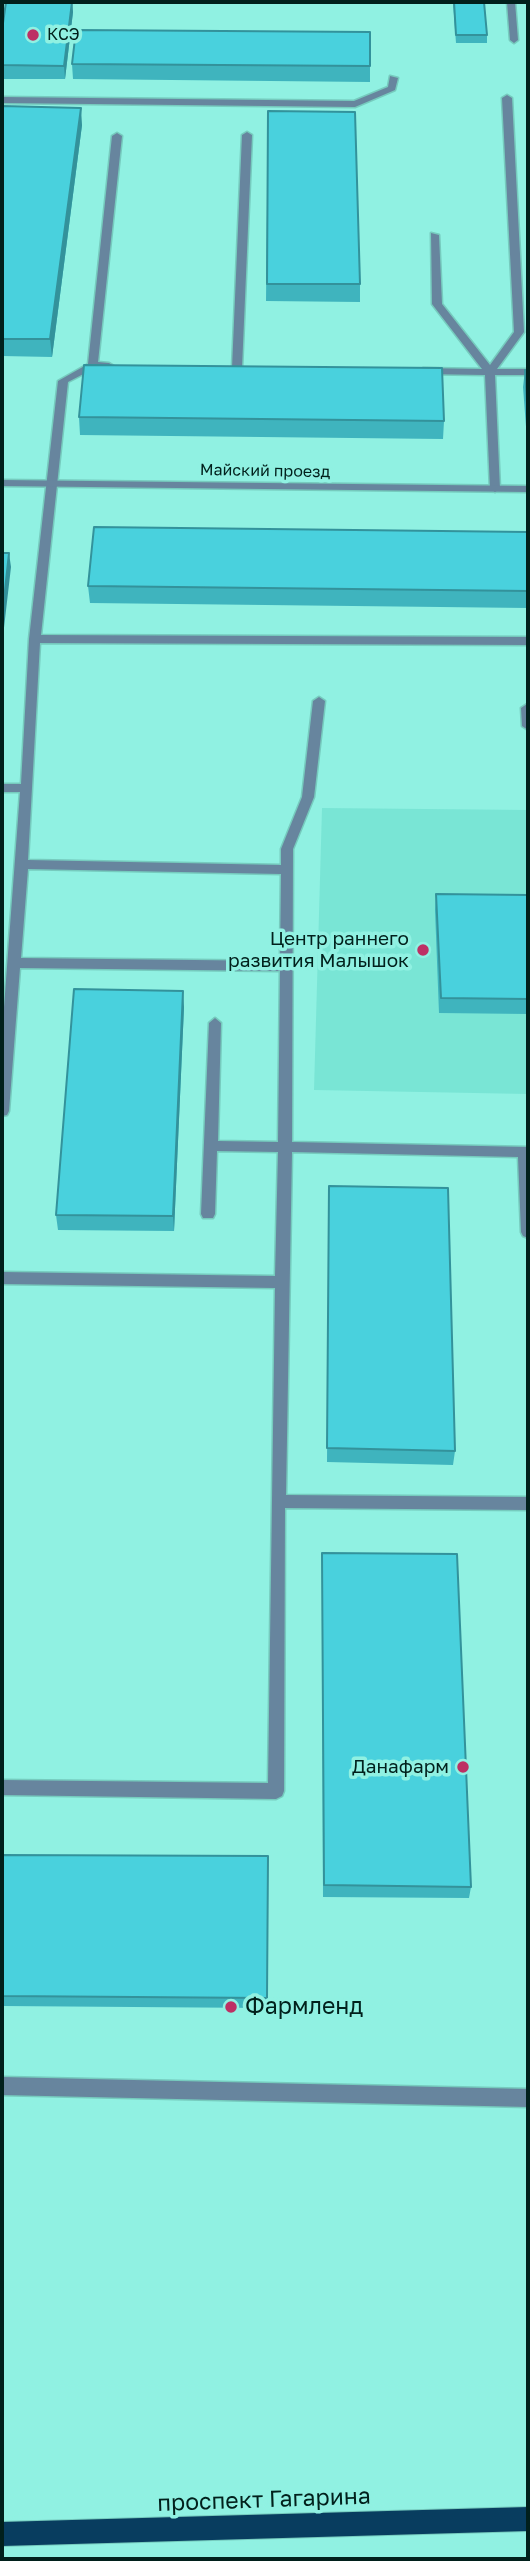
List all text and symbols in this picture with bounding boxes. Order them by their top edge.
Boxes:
place label: КСЭ [47,25,80,45]
marker: КСЭ [25,27,41,43]
street label: Майский проезд [200,460,330,482]
place label: Центр раннего развития Малышок [228,928,409,972]
marker: Центр раннего развития Малышок [415,942,431,958]
place label: Данафарм [352,1756,449,1778]
marker: Данафарм [455,1759,471,1775]
place label: Фармленд [245,1993,363,2021]
marker: Фармленд [223,1999,239,2015]
street label: проспект Гагарина [157,2482,371,2518]

